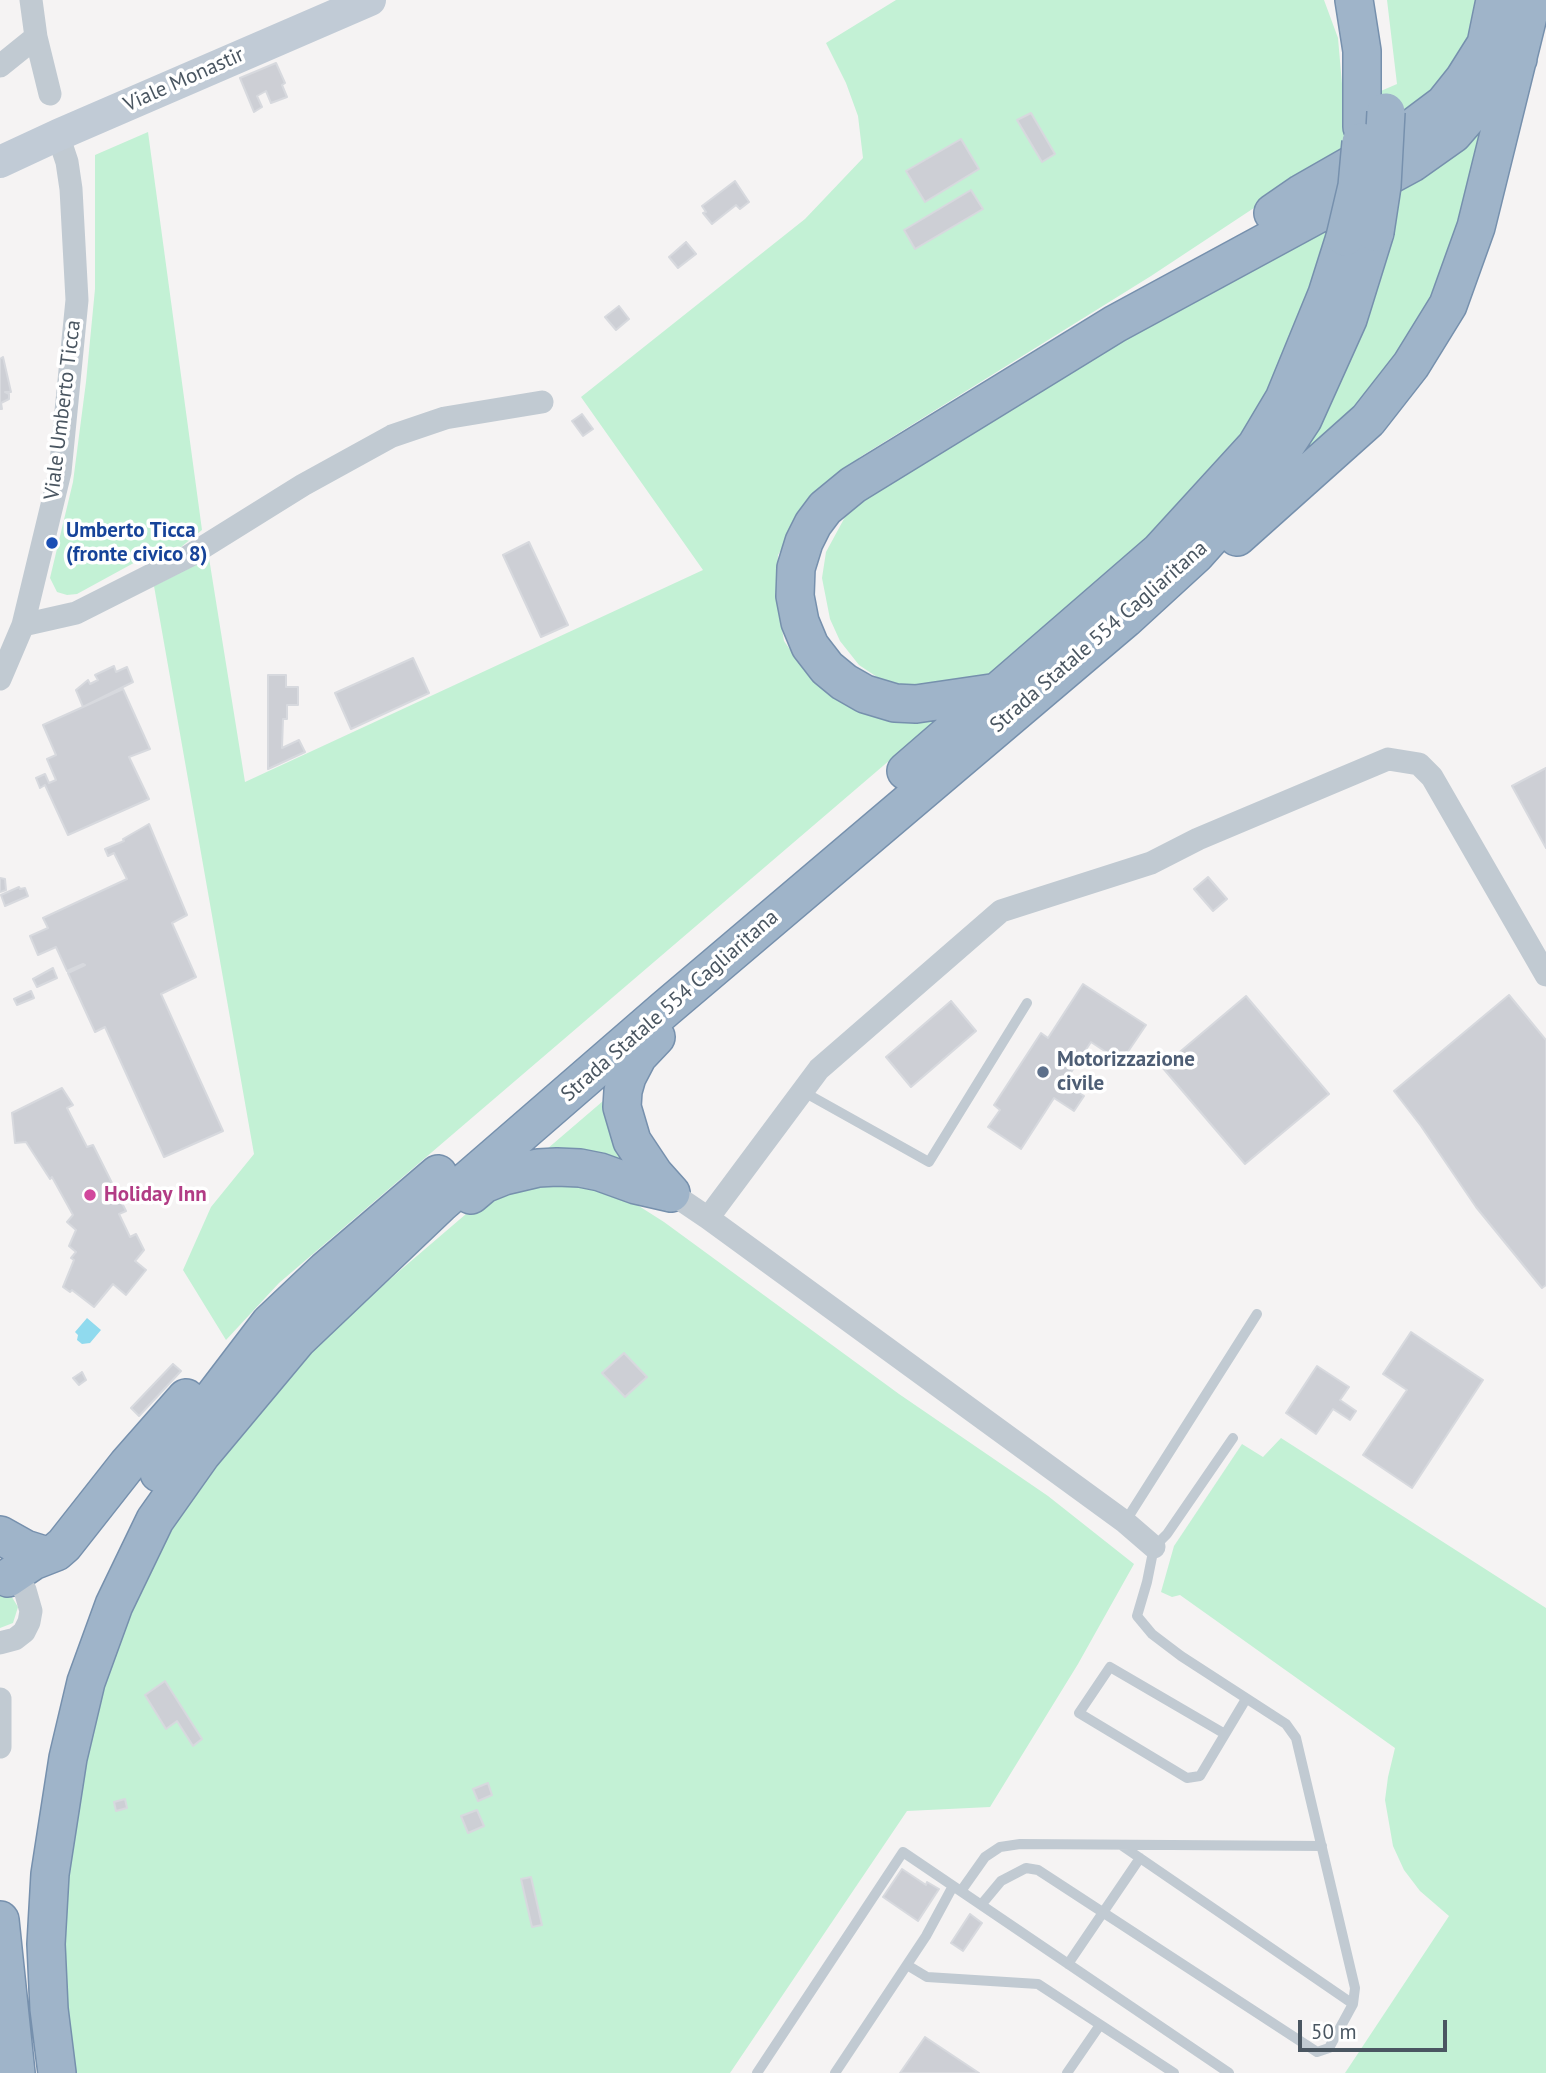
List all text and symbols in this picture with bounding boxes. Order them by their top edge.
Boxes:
street label: Viale Monastir [120,42,248,118]
street label: Viale Umberto Ticca [39,319,87,501]
place label: Umberto Ticca (fronte civico 8) [66,518,207,568]
marker: Umberto Ticca (fronte civico 8) [44,535,60,551]
street label: Strada Statale 554 Cagliaritana [985,536,1213,738]
street label: Strada Statale 554 Cagliaritana [556,905,784,1107]
place label: Motorizzazione civile [1057,1047,1195,1097]
marker: Motorizzazione civile [1035,1064,1051,1080]
place label: Holiday Inn [104,1182,207,1208]
marker: Holiday Inn [82,1187,98,1203]
scale bar [1301,2007,1450,2050]
text: 50 m [1311,2018,1357,2045]

